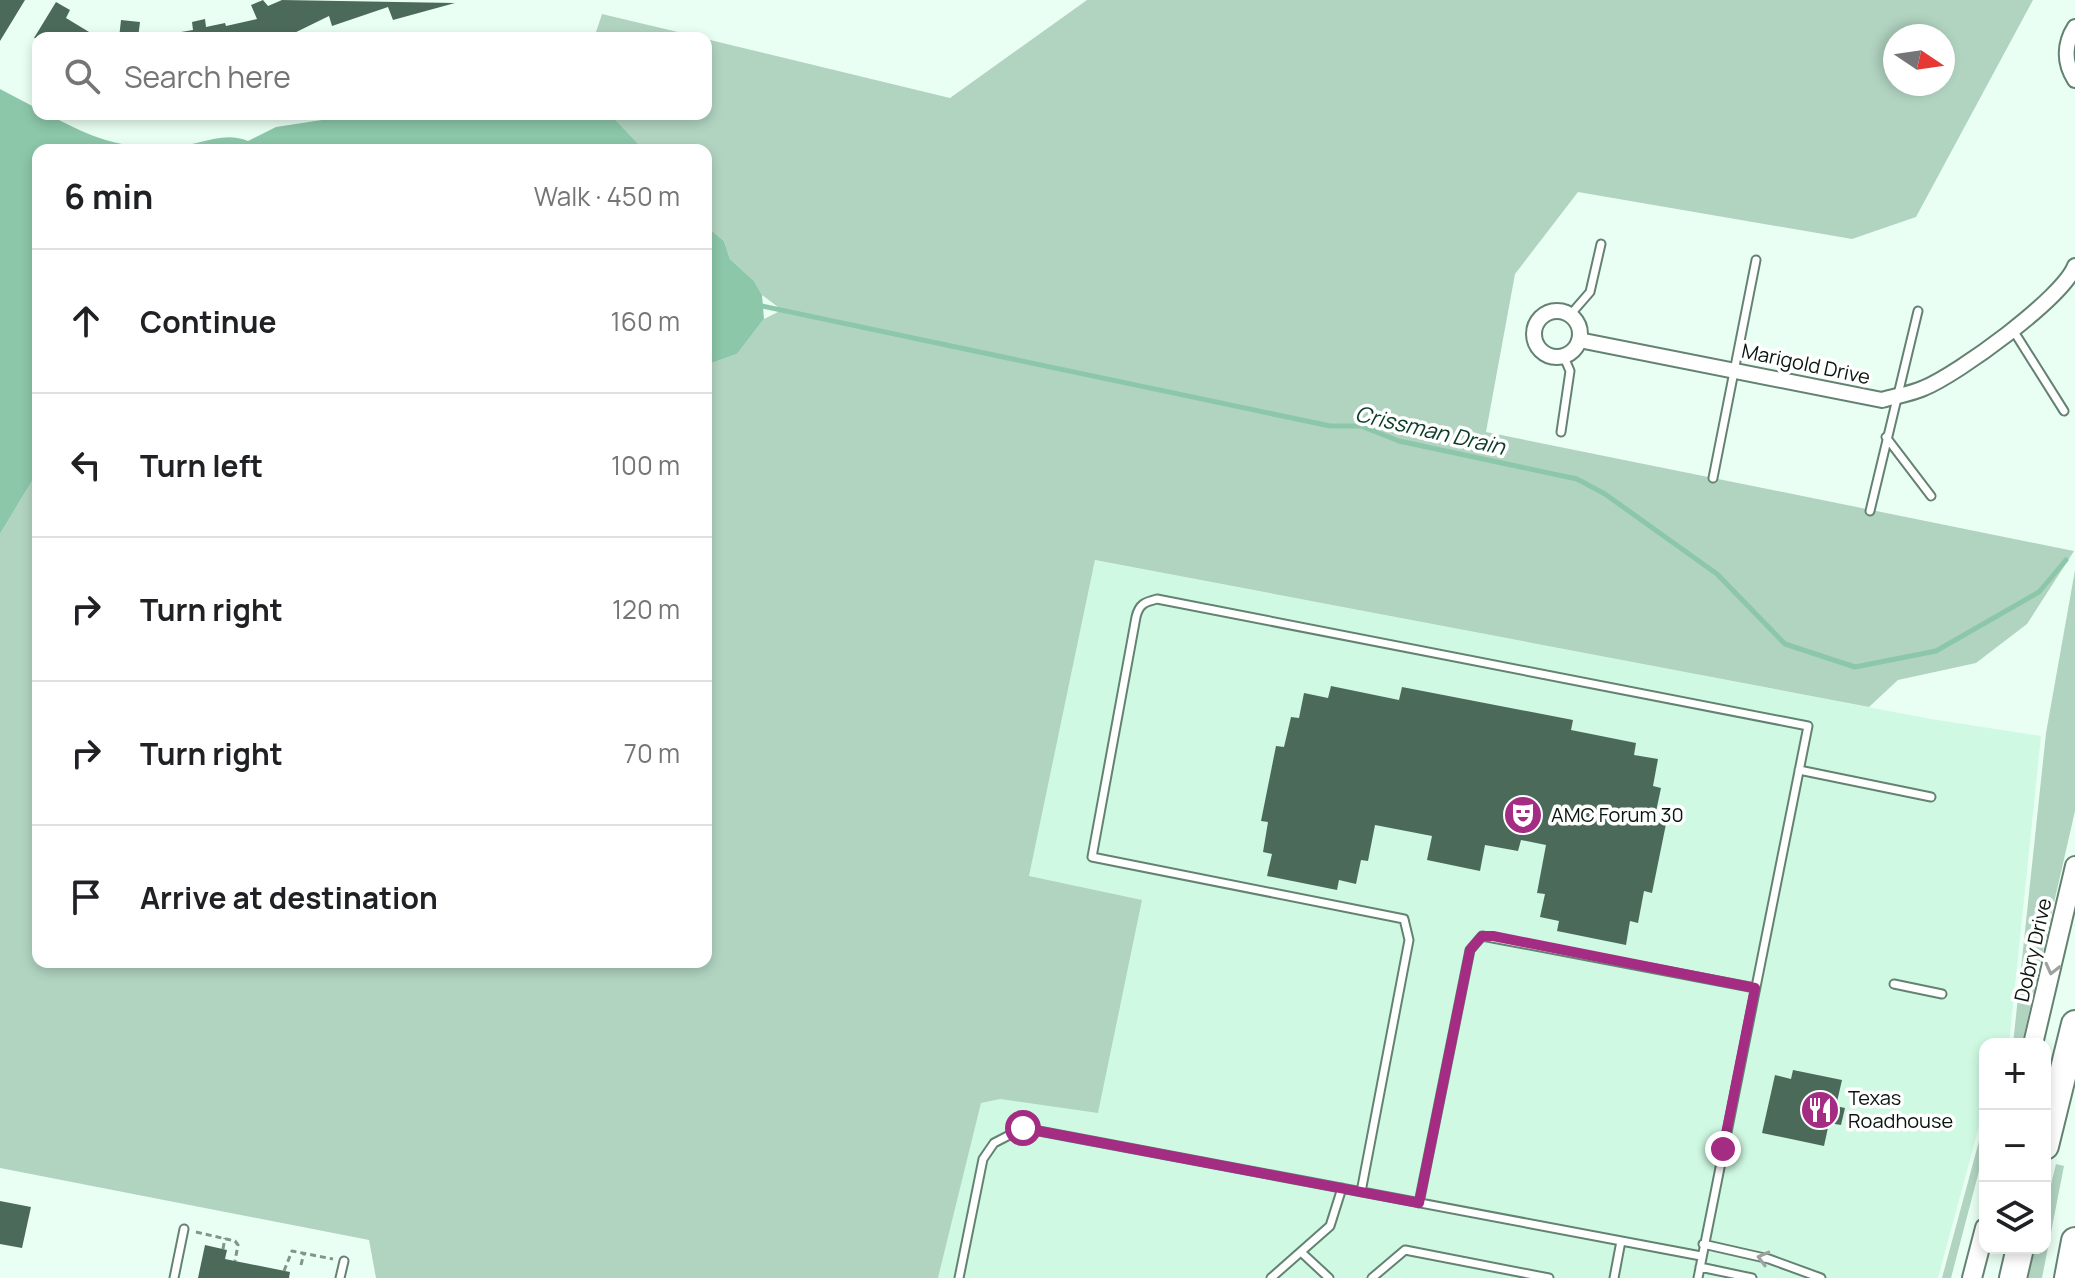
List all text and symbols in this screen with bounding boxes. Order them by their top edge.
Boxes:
north arrow [1883,24,1955,96]
search box [32,32,712,120]
icon: search [60,54,104,98]
text: Search here [124,56,291,97]
text: 6 min [64,173,153,219]
text: Walk · 450 m [534,178,680,214]
icon: ahead [64,299,108,343]
text: Continue [140,301,276,342]
text: 160 m [611,303,680,339]
street label: Marigold Drive [1739,337,1873,390]
water label: Crissman Drain [1352,398,1509,462]
icon: left [64,443,108,487]
text: Turn left [140,445,263,486]
text: 100 m [611,447,680,483]
icon: right [64,587,108,631]
text: Turn right [140,589,283,630]
text: 120 m [612,591,680,627]
icon: right [64,731,108,775]
text: Turn right [140,733,283,774]
text: 70 m [624,735,680,771]
theatre icon: AMC Forum 30 [1502,794,1544,836]
place label: AMC Forum 30 [1551,801,1684,828]
icon: arrive [64,875,108,919]
text: Arrive at destination [140,877,438,918]
street label: Dobry Drive [2007,895,2058,1004]
one-way arrow [2044,962,2061,975]
map controls [1979,1038,2051,1254]
button: + [1979,1038,2051,1110]
place label: Texas Roadhouse [1848,1084,1953,1134]
restaurant icon: Texas Roadhouse [1799,1089,1841,1131]
route start [1005,1110,1041,1146]
button: − [1979,1110,2051,1182]
route end [1705,1131,1741,1167]
button: layers [1979,1182,2051,1254]
one-way arrow [1757,1251,1771,1267]

